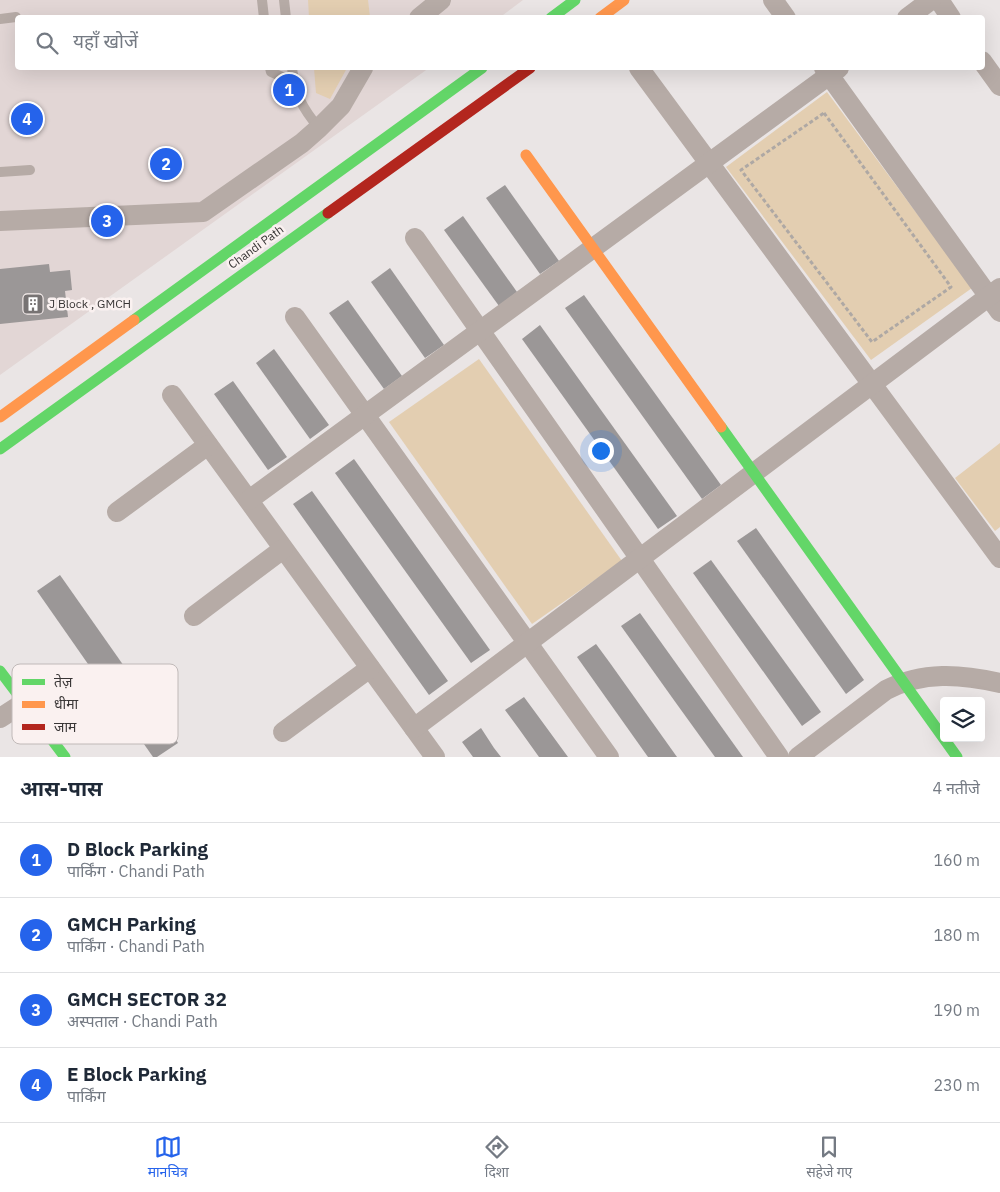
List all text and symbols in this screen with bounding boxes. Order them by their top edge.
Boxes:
search box [15,15,985,70]
icon: search [33,29,61,57]
text: यहाँ खोजें [73,29,138,53]
pin: 1 [273,71,305,109]
pin: 4 [11,100,43,138]
pin: 2 [150,145,182,183]
pin: 3 [91,202,123,240]
street label: Chandi Path [225,221,286,272]
building icon: J Block , GMCH [21,292,45,316]
place label: J Block , GMCH [49,296,131,311]
your location [588,438,614,464]
legend [12,664,178,744]
text: तेज़ [54,673,73,691]
text: धीमा [54,695,79,713]
map controls [940,697,985,742]
button: layers [940,697,985,742]
text: जाम [54,718,77,736]
text: आस-पास [20,774,103,802]
text: 4 नतीजे [933,778,980,798]
text: D Block Parking [67,837,208,861]
text: 1 [31,850,41,870]
text: 160 m [933,850,980,870]
text: पार्किंग · Chandi Path [67,861,205,881]
text: GMCH Parking [67,912,196,936]
text: 2 [31,925,41,945]
text: 180 m [933,925,980,945]
text: पार्किंग · Chandi Path [67,936,205,956]
text: GMCH SECTOR 32 [67,987,227,1011]
text: 3 [31,1000,41,1020]
text: 190 m [933,1000,980,1020]
text: अस्पताल · Chandi Path [67,1011,218,1031]
text: E Block Parking [67,1062,206,1086]
text: 4 [31,1075,41,1095]
text: 230 m [933,1075,980,1095]
text: पार्किंग [67,1086,106,1106]
tab: मानचित्र [148,1133,188,1183]
tab: दिशा [483,1133,511,1183]
tab: सहेजे गए [806,1133,852,1183]

